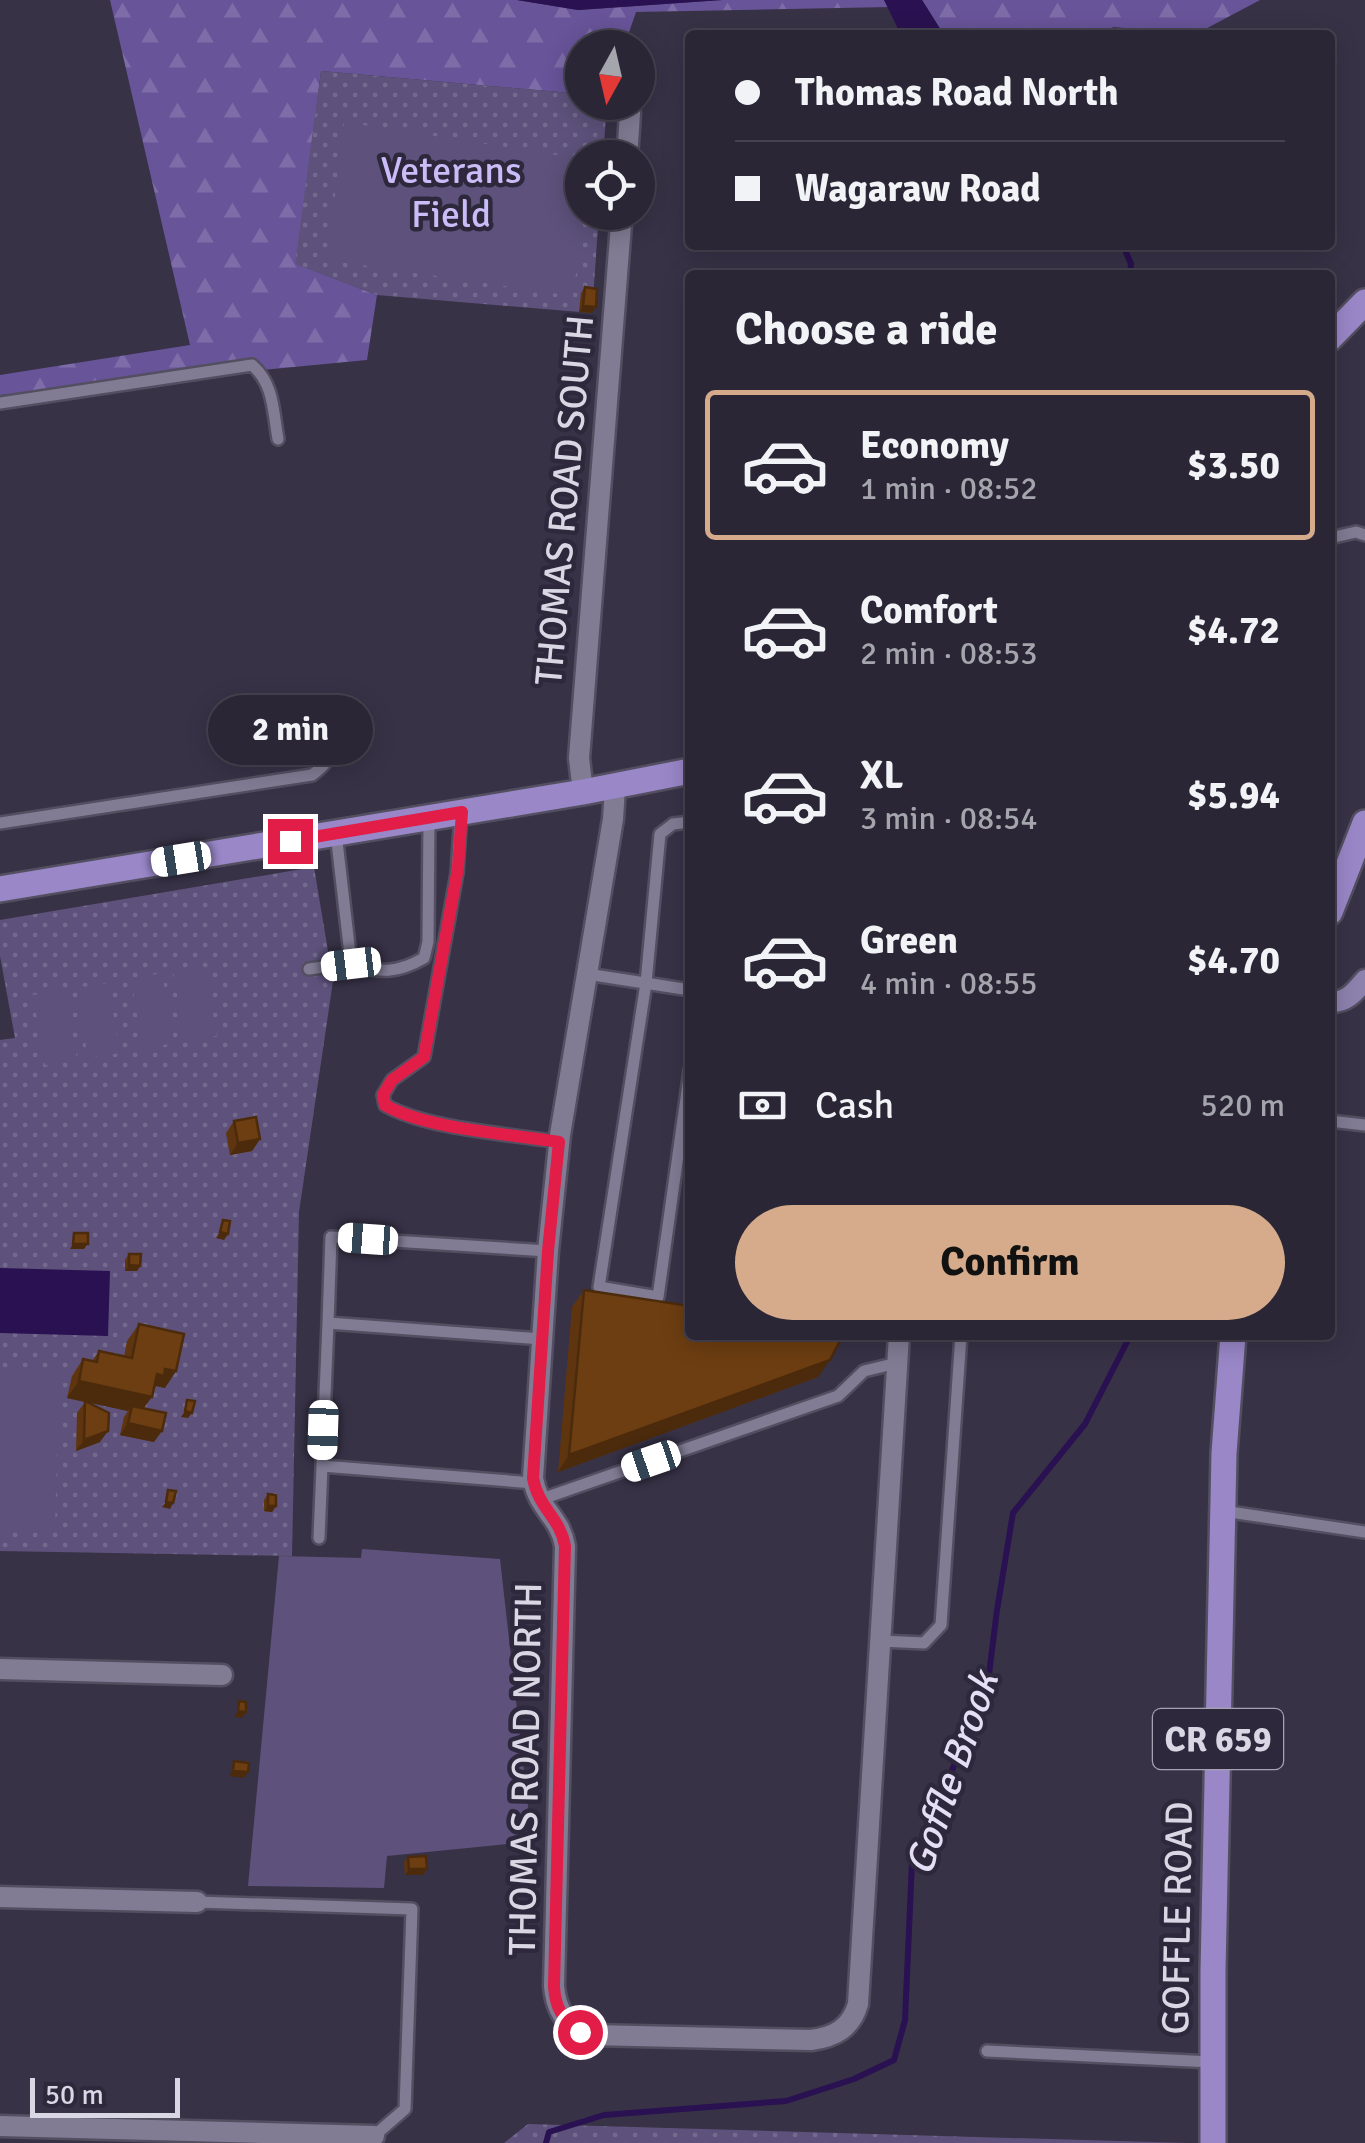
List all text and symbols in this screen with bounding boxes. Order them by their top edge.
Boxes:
north arrow [565,30,655,120]
map controls [565,30,655,230]
text: Thomas Road North [795,69,1119,116]
button: locate [565,140,655,230]
park label: Veterans Field [380,147,522,238]
text: Wagaraw Road [795,165,1041,212]
text: Choose a ride [735,302,998,357]
street label: THOMAS ROAD SOUTH [525,313,604,687]
icon: car [740,420,830,510]
text: Economy [860,422,1009,469]
text: $3.50 [1187,442,1280,489]
text: 1 min · 08:52 [860,469,1038,508]
icon: car [740,585,830,675]
text: Comfort [860,587,998,634]
text: $4.72 [1187,607,1280,654]
text: 2 min · 08:53 [860,634,1038,673]
callout: 2 min [208,696,372,766]
text: 2 min [252,710,329,749]
icon: car [740,750,830,840]
text: XL [860,752,903,799]
text: $5.94 [1187,772,1280,819]
text: 3 min · 08:54 [860,799,1038,838]
route end [268,819,313,864]
car [149,839,213,879]
icon: car [740,915,830,1005]
text: Green [860,917,958,964]
text: $4.70 [1187,937,1280,984]
car [319,945,383,983]
text: 4 min · 08:55 [860,964,1038,1003]
icon: cash [735,1078,790,1133]
text: Cash [815,1082,894,1129]
text: 520 m [1201,1086,1285,1125]
button: Confirm [735,1205,1285,1320]
car [337,1222,399,1256]
car [307,1399,339,1461]
car [618,1437,684,1485]
street label: THOMAS ROAD NORTH [499,1582,552,1956]
water label: Goffle Brook [894,1663,1011,1881]
road number: CR 659 [1153,1709,1283,1769]
street label: GOFFLE ROAD [1152,1801,1203,2035]
route start [558,2010,603,2055]
scale bar [30,2073,180,2118]
text: 50 m [45,2078,104,2112]

